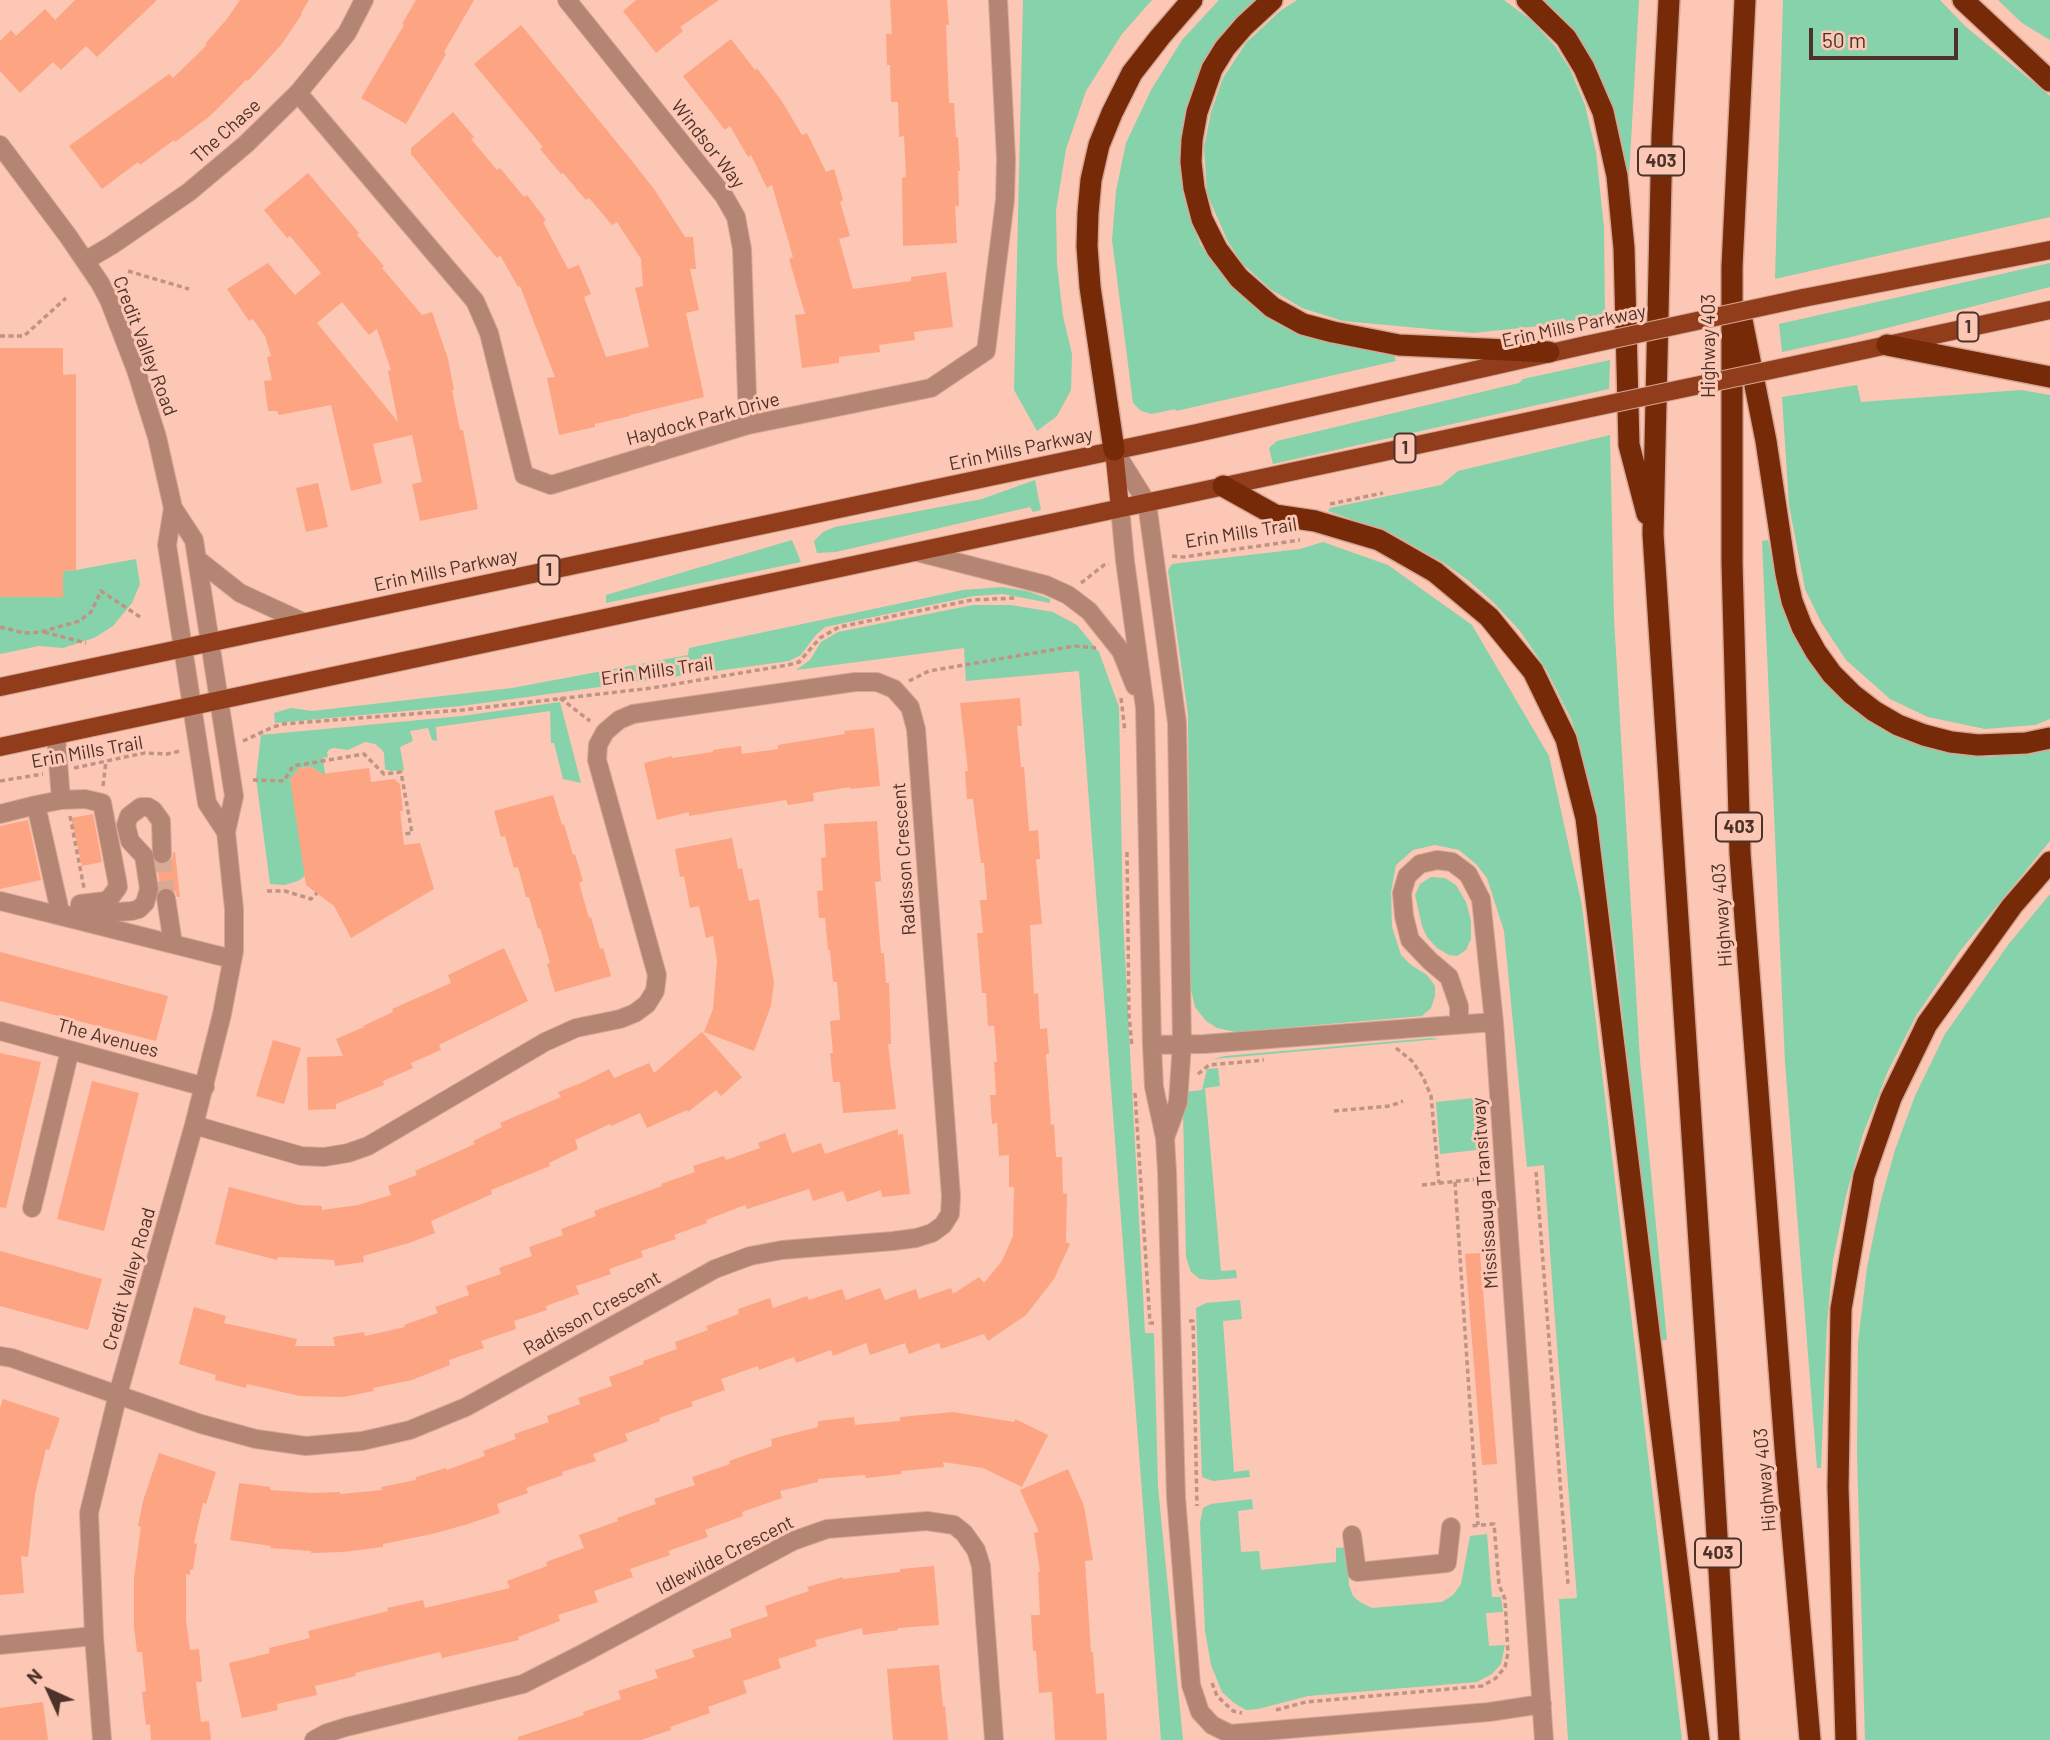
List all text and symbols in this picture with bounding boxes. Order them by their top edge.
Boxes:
scale bar [1812,14,1961,58]
text: 50 m [1822,27,1866,52]
street label: The Chase [187,94,265,168]
street label: Windsor Way [666,95,750,193]
road number: 403 [1638,146,1684,176]
street label: Credit Valley Road [108,273,182,419]
street label: Highway 403 [1698,294,1720,398]
street label: Erin Mills Parkway [1500,300,1648,352]
road number: 1 [1958,312,1979,342]
street label: Haydock Park Drive [624,388,782,450]
street label: Erin Mills Parkway [947,423,1095,475]
road number: 1 [1394,434,1416,462]
street label: Erin Mills Trail [1183,513,1299,553]
street label: Erin Mills Parkway [372,544,520,596]
road number: 1 [538,556,560,584]
street label: Erin Mills Trail [599,652,715,690]
street label: Erin Mills Trail [29,731,145,773]
street label: Radisson Crescent [887,782,921,936]
road number: 403 [1716,812,1762,842]
street label: Highway 403 [1707,862,1737,968]
street label: The Avenues [55,1014,161,1062]
street label: Mississauga Transitway [1467,1096,1503,1290]
street label: Credit Valley Road [98,1205,160,1353]
street label: Radisson Crescent [519,1266,665,1360]
street label: Highway 403 [1749,1427,1781,1533]
street label: Idlewilde Crescent [652,1510,798,1600]
road number: 403 [1695,1538,1741,1568]
north arrow [14,1656,84,1726]
text: N [21,1663,46,1688]

